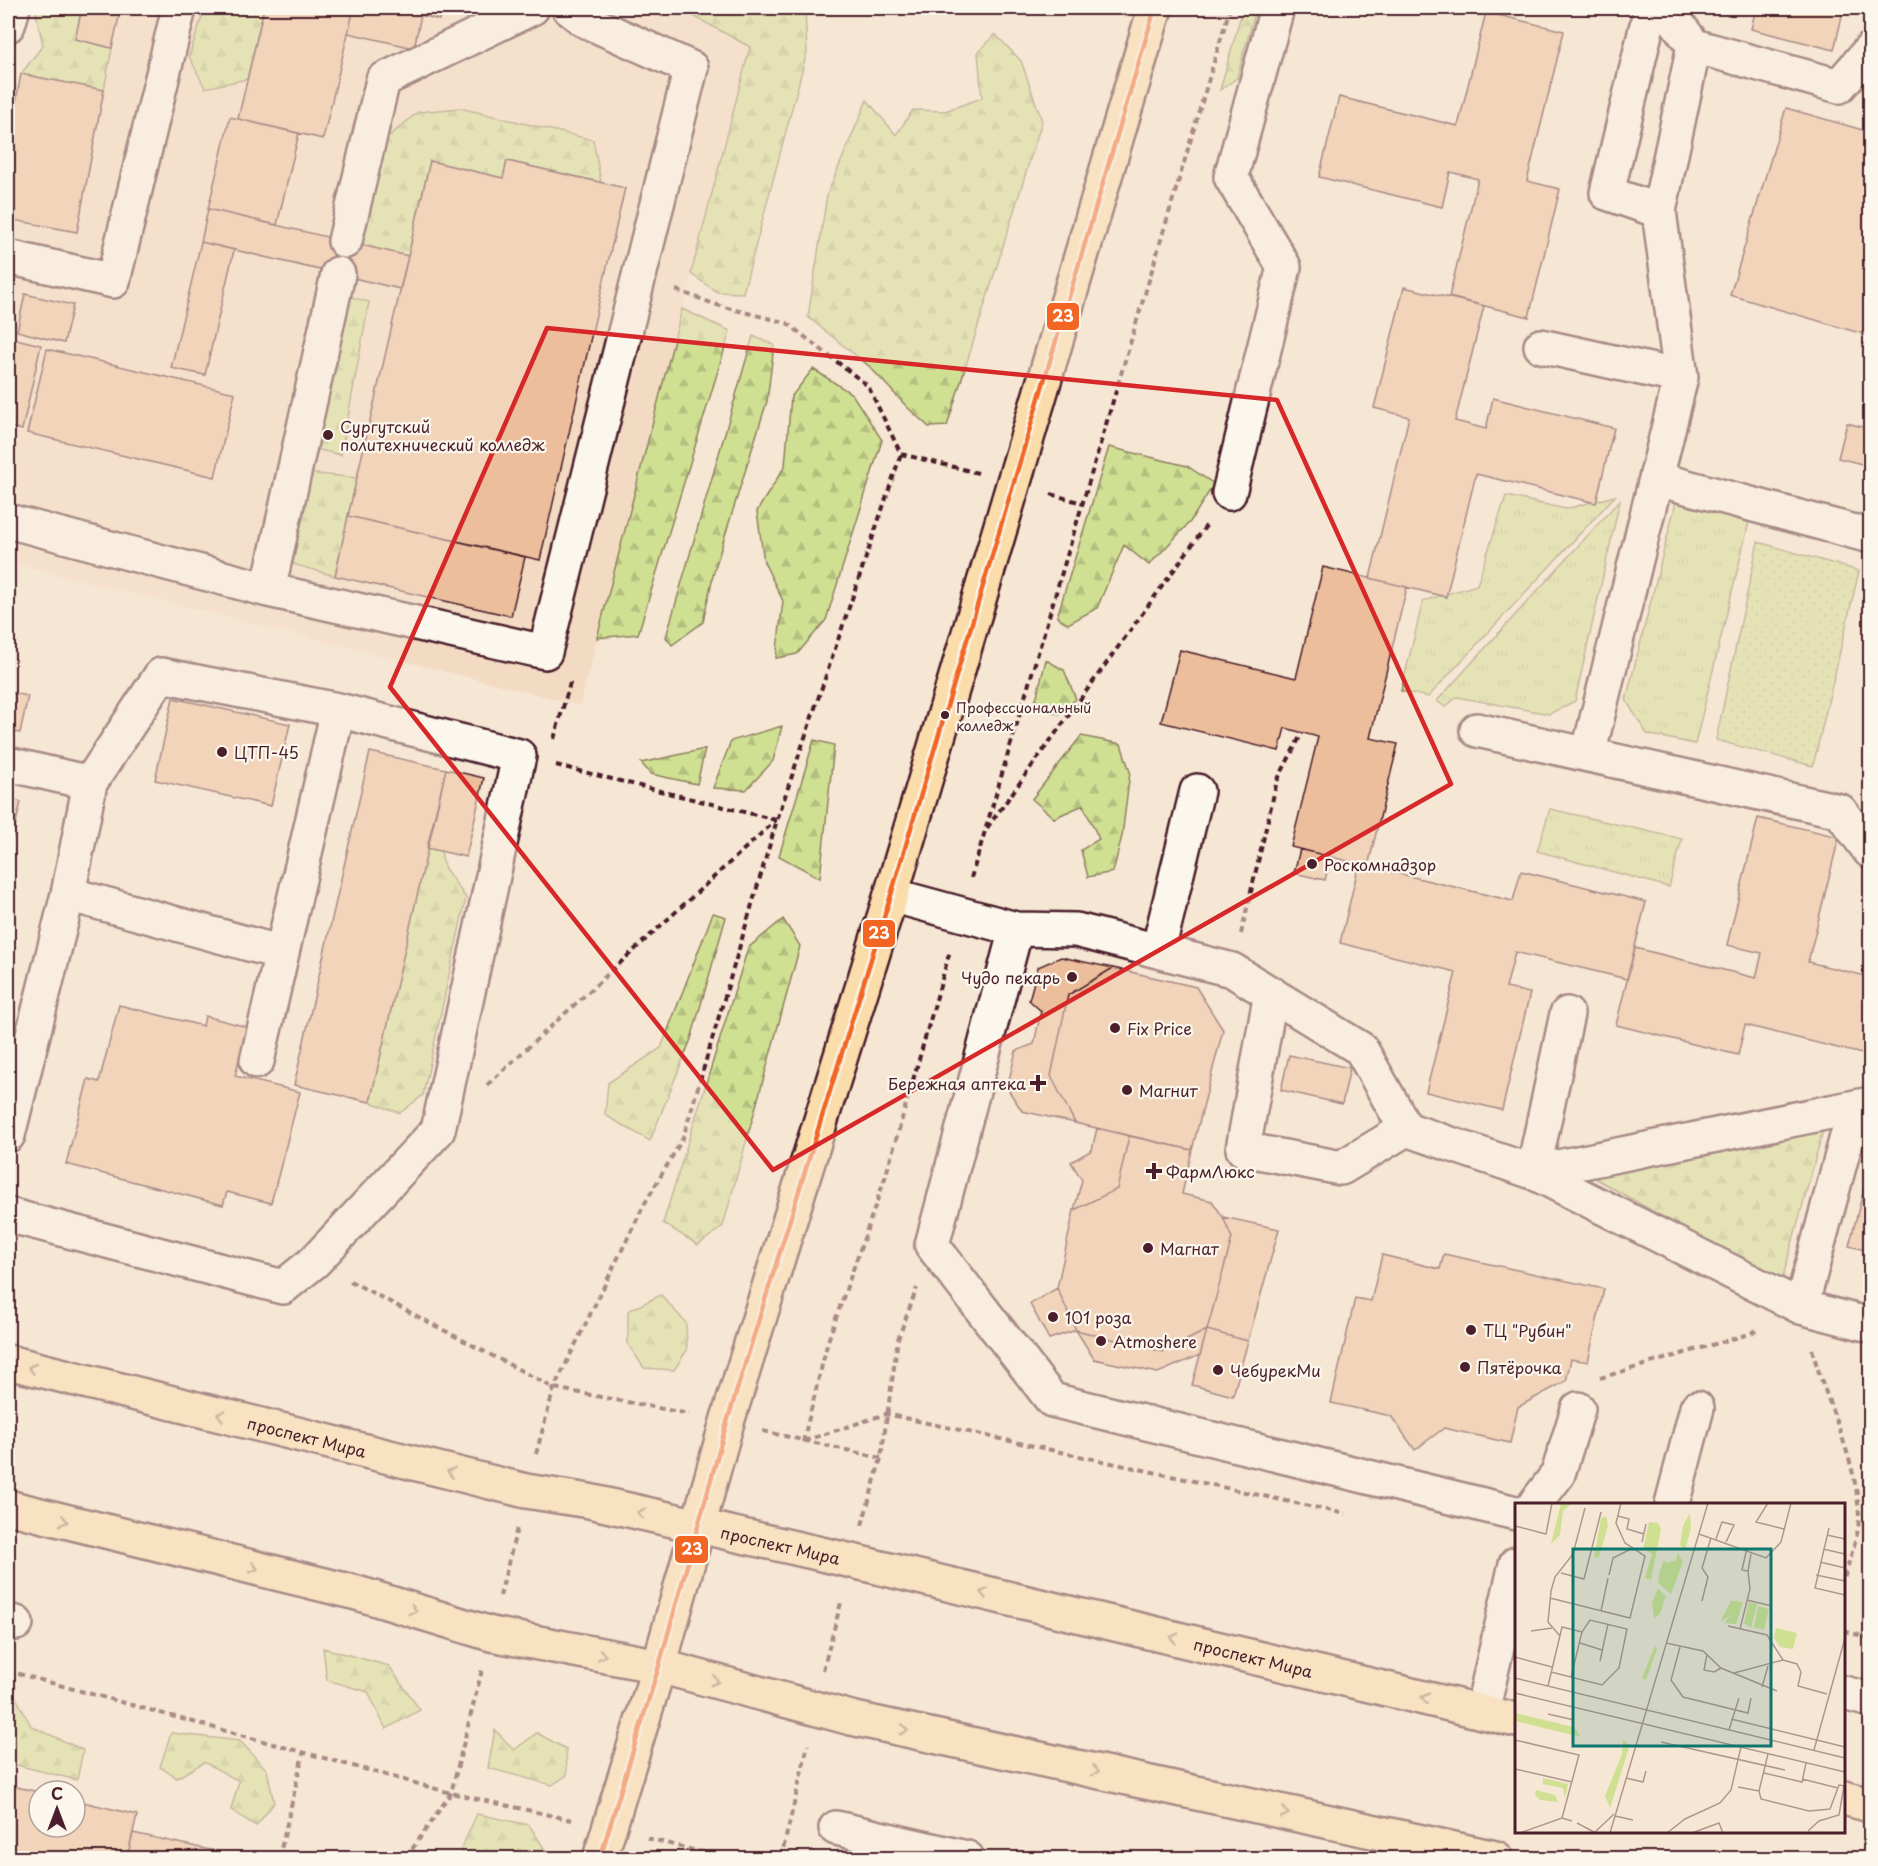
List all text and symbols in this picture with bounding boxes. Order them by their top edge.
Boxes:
line badge: 23 [1046,302,1080,331]
text: 23 [1052,303,1074,327]
place label: Сургутский политехнический колледж [340,414,546,456]
marker: Сургутский политехнический колледж [321,428,335,442]
place label: Профессиональный колледж [956,697,1092,736]
marker: Профессиональный колледж [939,709,951,721]
place label: ЦТП-45 [234,740,299,764]
marker: ЦТП-45 [215,745,229,759]
place label: Роскомнадзор [1324,852,1436,876]
marker: Роскомнадзор [1305,857,1319,871]
line badge: 23 [862,919,896,948]
text: 23 [868,920,890,944]
place label: Чудо пекарь [961,965,1060,989]
marker: Чудо пекарь [1065,970,1079,984]
place label: Fix Price [1127,1016,1192,1040]
marker: Fix Price [1108,1021,1122,1035]
place label: Бережная аптека [888,1071,1026,1095]
marker: Бережная аптека [1031,1076,1045,1090]
place label: Магнит [1139,1078,1199,1102]
marker: Магнит [1120,1083,1134,1097]
place label: ФармЛюкс [1166,1159,1255,1183]
marker: ФармЛюкс [1147,1164,1161,1178]
place label: Магнат [1160,1236,1220,1260]
marker: Магнат [1141,1241,1155,1255]
place label: 101 роза [1065,1305,1132,1329]
marker: 101 роза [1046,1310,1060,1324]
place label: ТЦ "Рубин" [1483,1318,1572,1342]
marker: ТЦ "Рубин" [1464,1323,1478,1337]
place label: Atmoshere [1113,1329,1197,1353]
marker: Atmoshere [1094,1334,1108,1348]
place label: Пятёрочка [1477,1355,1562,1379]
place label: ЧебурекМи [1230,1358,1321,1382]
marker: Пятёрочка [1458,1360,1472,1374]
one-way arrow [27,1362,37,1375]
marker: ЧебурекМи [1211,1363,1225,1377]
one-way arrow [216,1409,226,1422]
street label: проспект Мира [245,1410,369,1463]
one-way arrow [446,1467,457,1479]
inset map [1515,1503,1845,1833]
one-way arrow [637,1507,647,1520]
one-way arrow [59,1513,69,1526]
street label: проспект Мира [718,1519,843,1570]
line badge: 23 [674,1535,709,1564]
text: 23 [681,1536,703,1560]
one-way arrow [248,1560,258,1573]
one-way arrow [980,1587,990,1600]
one-way arrow [407,1603,418,1615]
street label: проспект Мира [1191,1631,1315,1683]
one-way arrow [1169,1633,1179,1646]
one-way arrow [597,1648,607,1661]
one-way arrow [710,1673,720,1686]
one-way arrow [1420,1693,1430,1706]
one-way arrow [899,1722,909,1735]
one-way arrow [1089,1764,1099,1777]
north arrow [27,1779,87,1839]
text: С [51,1781,63,1805]
one-way arrow [1280,1805,1290,1818]

